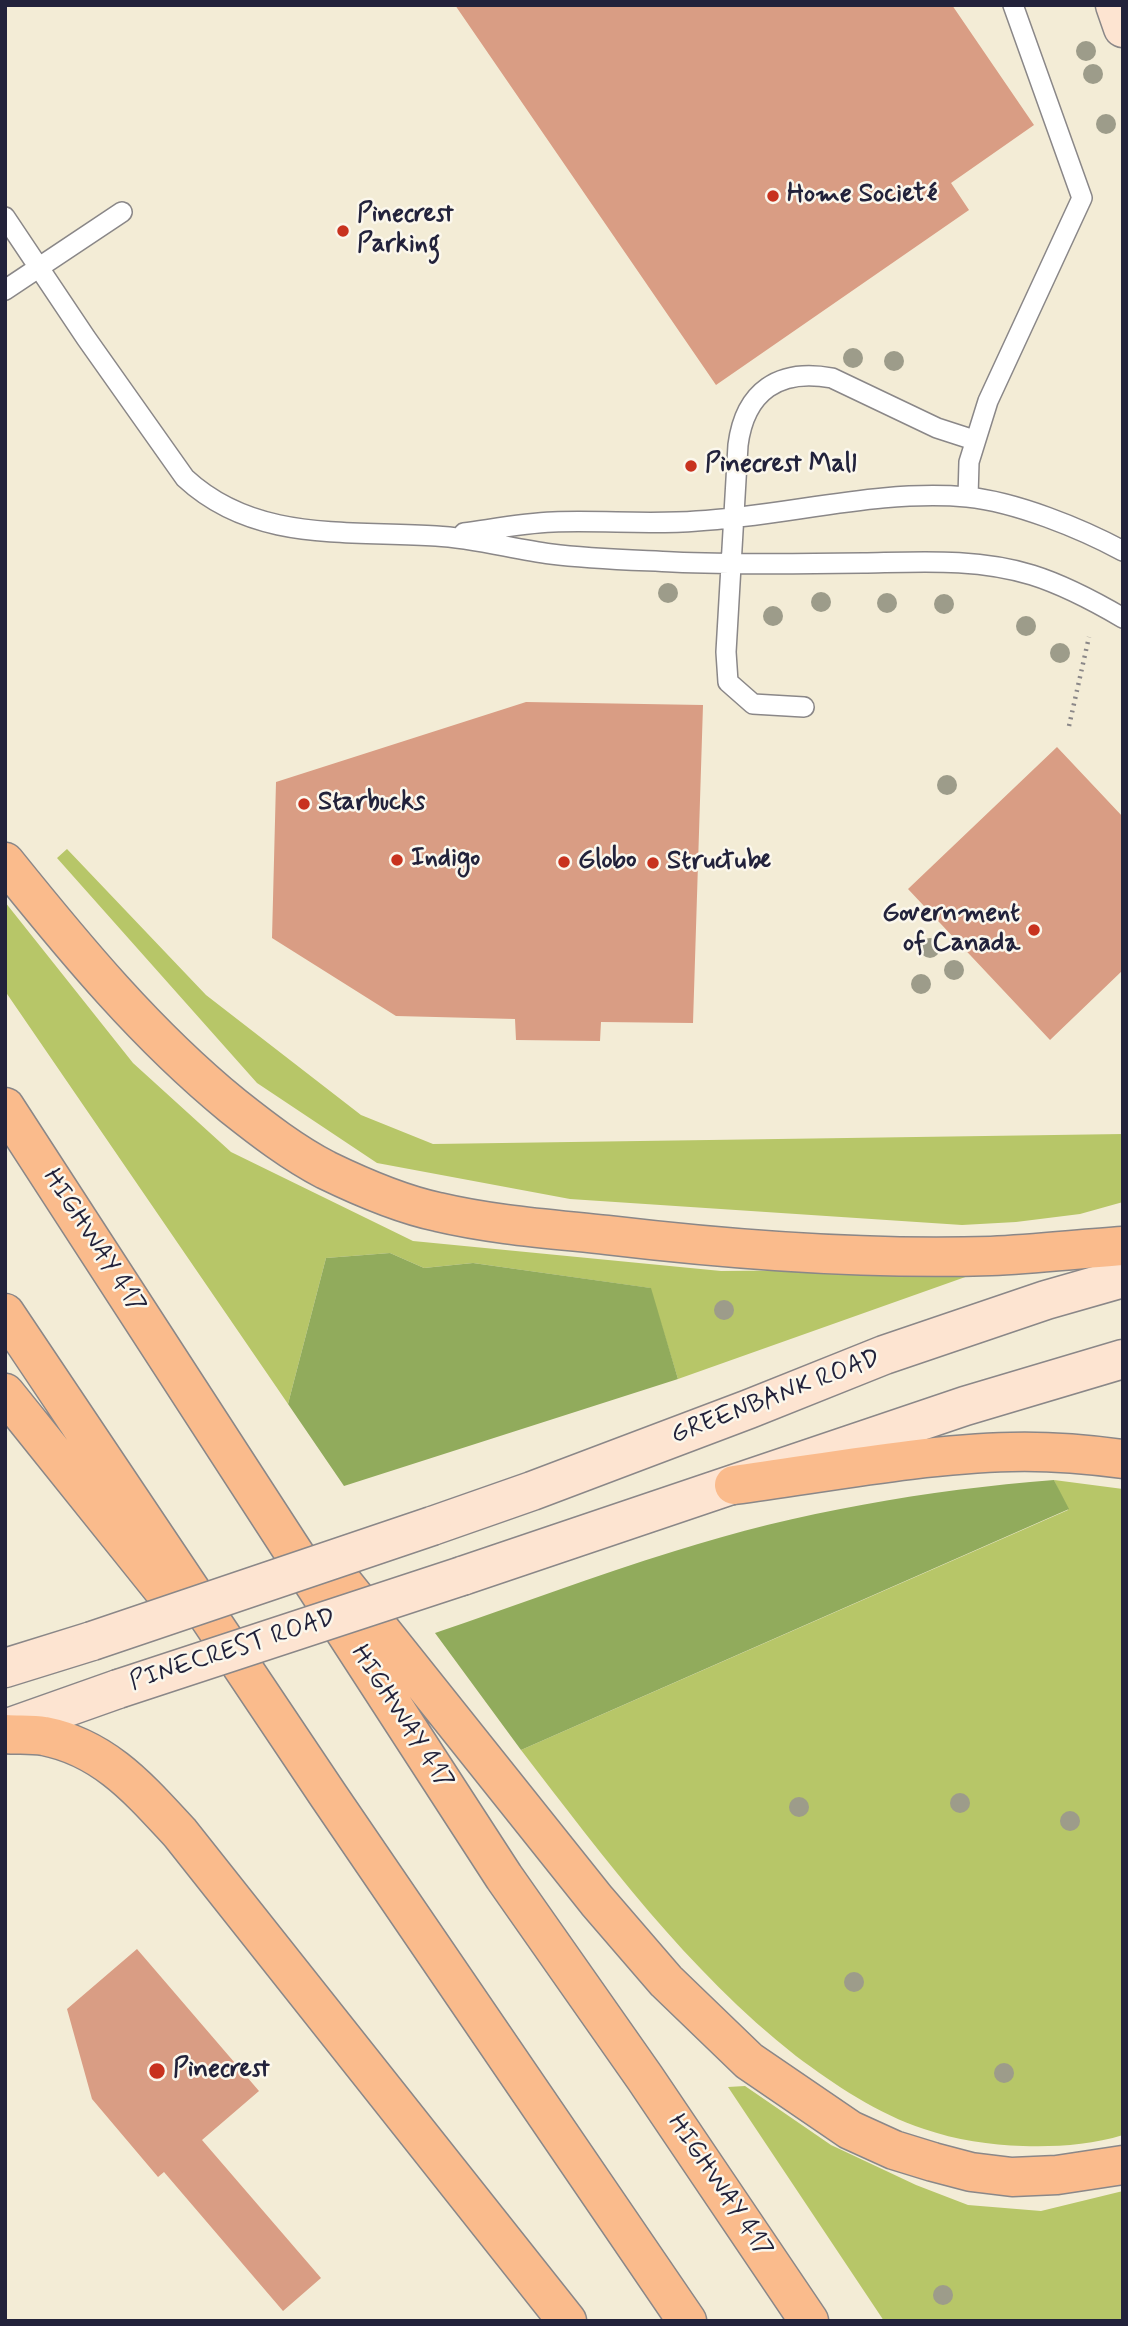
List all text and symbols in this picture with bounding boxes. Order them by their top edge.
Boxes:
place label: Home Societé [787,180,937,212]
marker: Home Societé [765,188,781,204]
place label: Pinecrest Parking [357,200,454,262]
marker: Pinecrest Parking [335,223,351,239]
place label: Pinecrest Mall [705,450,856,482]
marker: Pinecrest Mall [683,458,699,474]
place label: Starbucks [318,788,425,820]
marker: Starbucks [296,796,312,812]
place label: Indigo [411,844,480,876]
place label: Globo [578,846,637,878]
place label: Structube [667,847,771,879]
marker: Indigo [389,852,405,868]
marker: Globo [556,854,572,870]
marker: Structube [645,855,661,871]
place label: Government of Canada [882,899,1020,960]
marker: Government of Canada [1026,922,1042,938]
street label: HIGHWAY 417 [35,1164,151,1320]
street label: GREENBANK ROAD [667,1344,885,1452]
street label: PINECREST ROAD [126,1603,340,1699]
street label: HIGHWAY 417 [343,1640,459,1796]
place label: Pinecrest [173,2055,270,2087]
marker: Pinecrest [147,2061,167,2081]
street label: HIGHWAY 417 [660,2109,778,2265]

